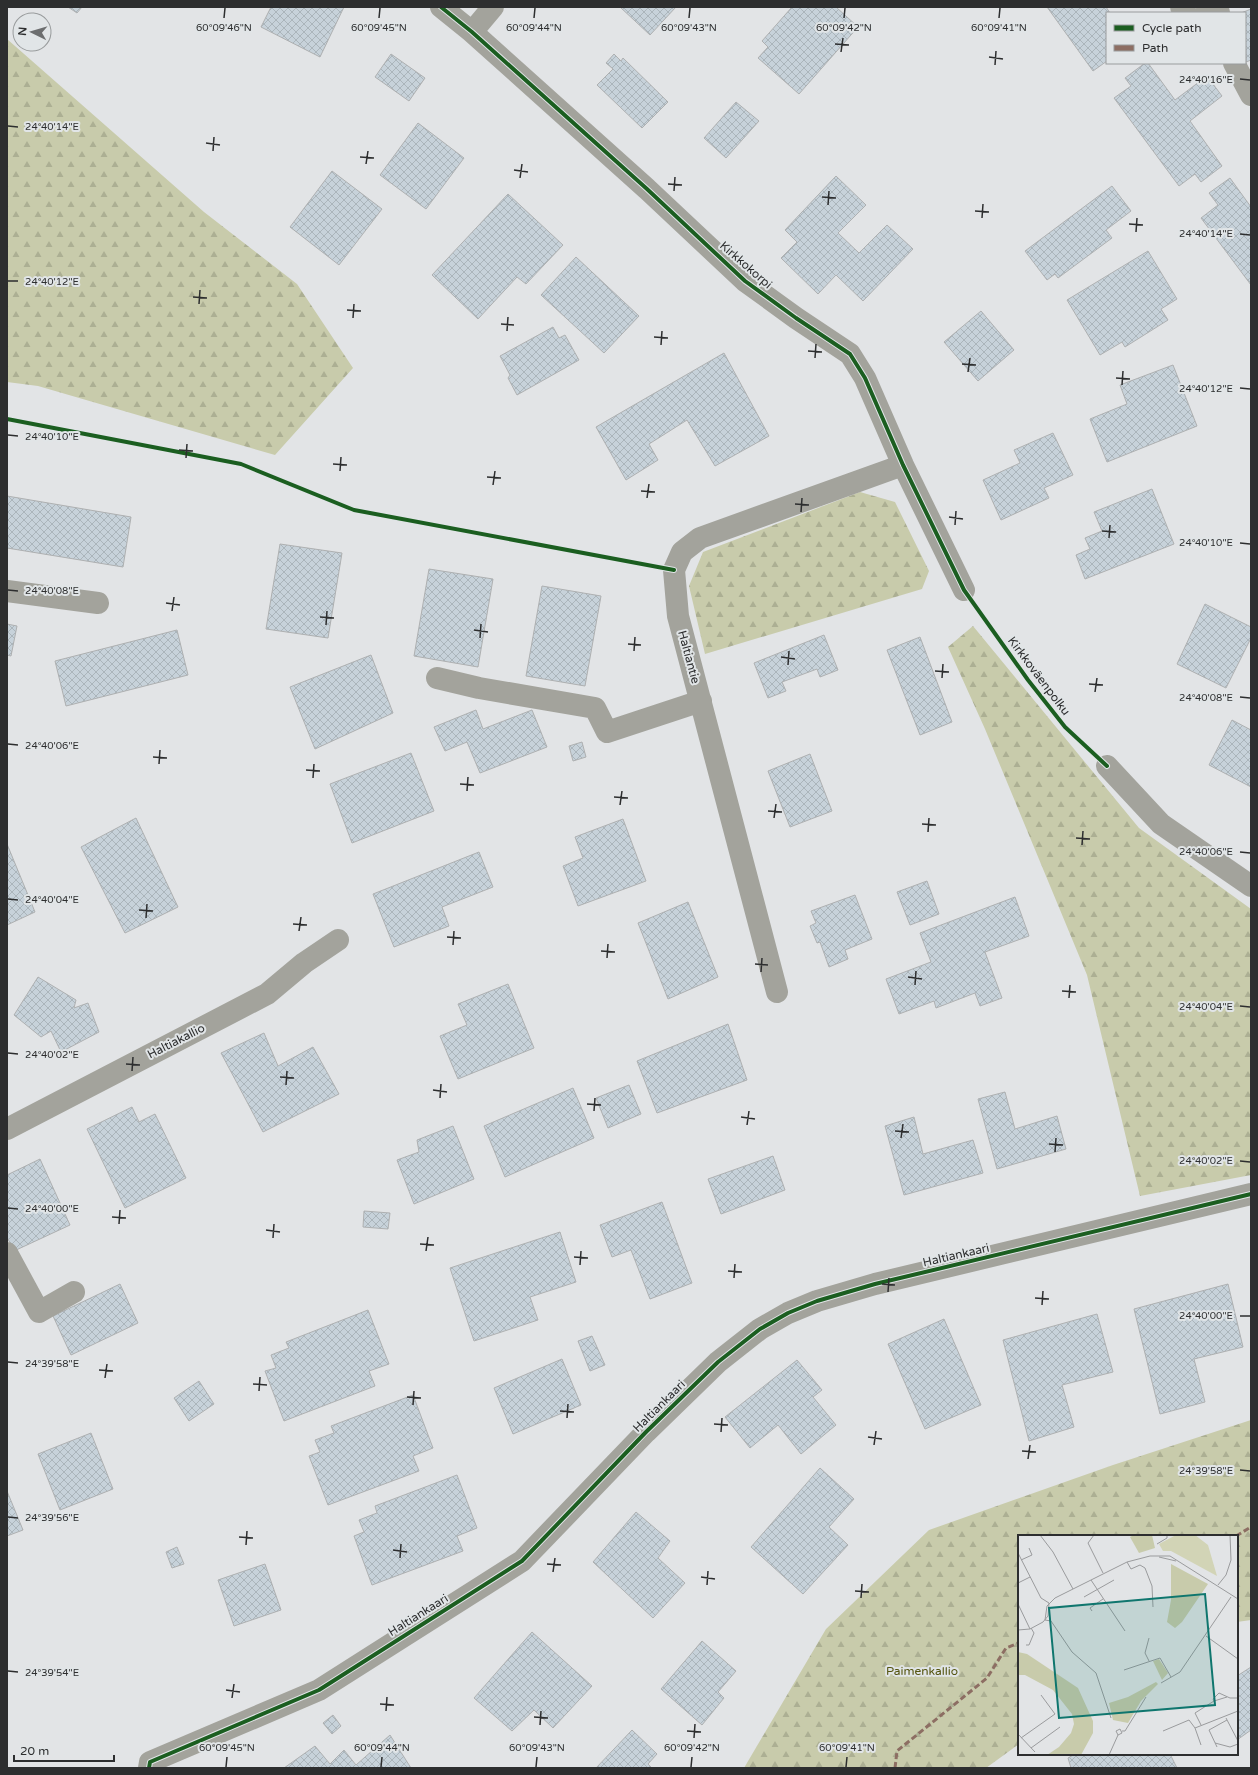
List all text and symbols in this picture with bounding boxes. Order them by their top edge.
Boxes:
north arrow [12,12,52,52]
legend [1106,12,1246,64]
text: Cycle path [1142,21,1201,35]
text: 60°09'46"N [196,22,252,34]
text: 60°09'45"N [351,22,407,34]
text: 60°09'44"N [506,22,562,34]
text: 60°09'43"N [661,22,717,34]
text: 60°09'42"N [816,22,872,34]
text: 60°09'41"N [971,22,1027,34]
text: N [16,26,29,36]
text: Path [1142,41,1168,55]
text: 24°40'16"E [1179,74,1233,86]
text: 24°40'14"E [25,121,79,133]
text: 24°40'14"E [1179,228,1233,240]
street label: Kirkkokorpi [717,238,775,292]
text: 24°40'12"E [25,276,79,288]
text: 24°40'12"E [1179,383,1233,395]
text: 24°40'10"E [25,431,79,443]
text: 24°40'10"E [1179,537,1233,549]
text: 24°40'08"E [25,585,79,597]
street label: Haltiantie [675,629,703,685]
street label: Kirkkoväenpolku [1005,634,1073,718]
text: 24°40'08"E [1179,692,1233,704]
text: 24°40'06"E [25,740,79,752]
text: 24°40'06"E [1179,846,1233,858]
text: 24°40'04"E [25,894,79,906]
text: 24°40'04"E [1179,1001,1233,1013]
street label: Haltiakallio [145,1021,207,1061]
text: 24°40'02"E [25,1049,79,1061]
text: 24°40'02"E [1179,1155,1233,1167]
text: 24°40'00"E [25,1203,79,1215]
street label: Haltiankaari [921,1241,991,1269]
text: 24°40'00"E [1179,1310,1233,1322]
text: 24°39'58"E [25,1358,79,1370]
street label: Haltiankaari [630,1377,688,1435]
text: 24°39'58"E [1179,1465,1233,1477]
text: 24°39'56"E [25,1512,79,1524]
inset map [1018,1535,1238,1755]
street label: Haltiankaari [385,1591,451,1639]
park label: Paimenkallio [886,1664,958,1678]
text: 24°39'54"E [25,1667,79,1679]
scale bar [14,1737,114,1763]
text: 60°09'45"N [199,1742,255,1754]
text: 60°09'44"N [354,1742,410,1754]
text: 60°09'43"N [509,1742,565,1754]
text: 60°09'42"N [664,1742,720,1754]
text: 60°09'41"N [819,1742,875,1754]
text: 20 m [20,1744,49,1758]

